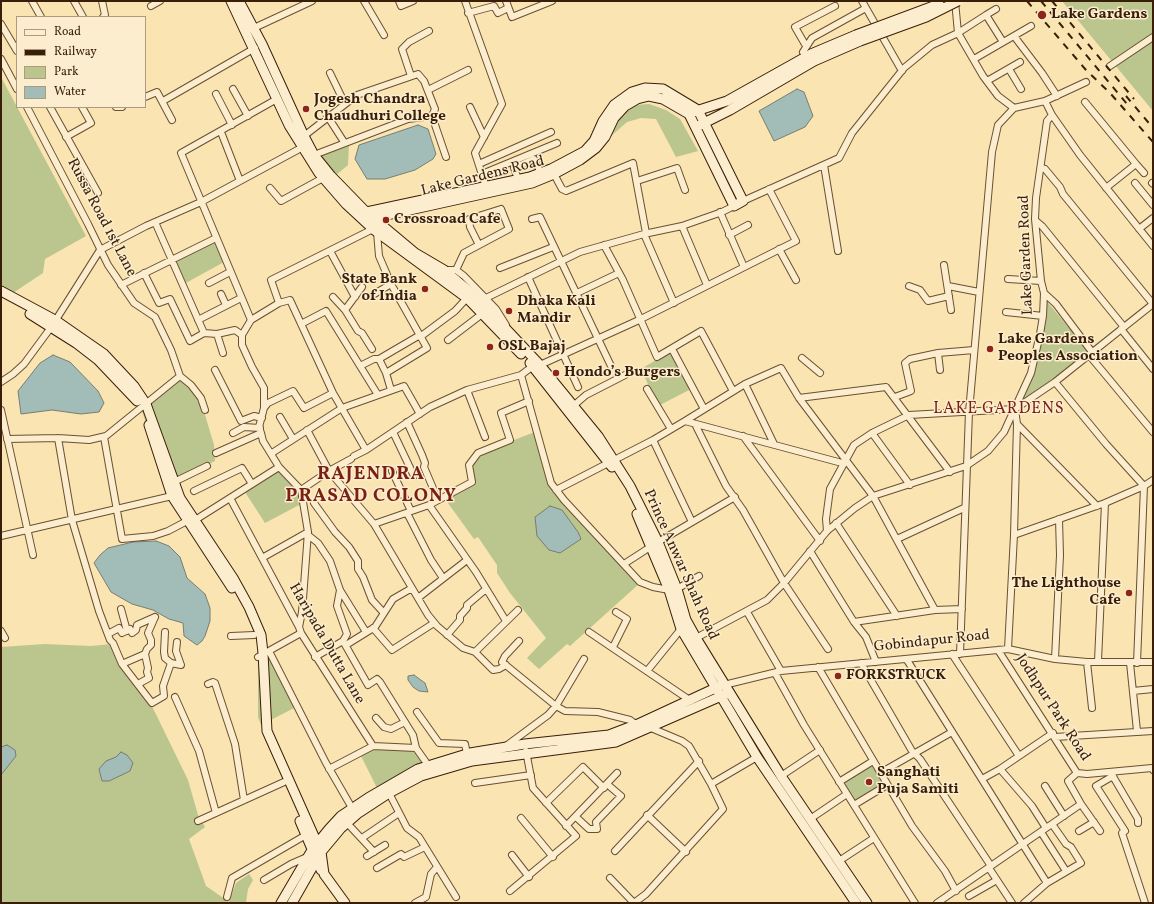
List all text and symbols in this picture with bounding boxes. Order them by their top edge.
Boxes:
place label: Lake Gardens [1051,6,1147,24]
marker: Lake Gardens [1036,9,1048,21]
legend [16,16,146,108]
text: Road [54,24,81,40]
text: Railway [54,44,97,60]
text: Park [54,64,79,80]
text: Water [54,84,86,100]
place label: Jogesh Chandra Chaudhuri College [314,91,446,126]
marker: Jogesh Chandra Chaudhuri College [301,104,311,114]
street label: Lake Gardens Road [419,153,547,201]
street label: Russa Road 1st Lane [62,156,140,280]
street label: Lake Garden Road [1016,195,1038,315]
place label: Crossroad Cafe [394,211,500,229]
marker: Crossroad Cafe [381,215,391,225]
place label: State Bank of India [342,271,417,306]
marker: State Bank of India [420,284,430,294]
place label: Dhaka Kali Mandir [517,293,596,328]
marker: Dhaka Kali Mandir [504,306,514,316]
place label: Lake Gardens Peoples Association [998,331,1138,366]
place label: OSL Bajaj [498,338,565,356]
marker: OSL Bajaj [485,342,495,352]
marker: Lake Gardens Peoples Association [985,344,995,354]
place label: Hondo’s Burgers [564,364,680,382]
marker: Hondo’s Burgers [551,368,561,378]
district label: LAKE GARDENS [933,400,1065,420]
district label: RAJENDRA PRASAD COLONY [285,465,457,509]
street label: Prince Anwar Shah Road [639,487,721,643]
place label: The Lighthouse Cafe [1012,575,1121,610]
street label: Haripada Dutta Lane [284,580,368,708]
marker: The Lighthouse Cafe [1124,588,1134,598]
street label: Gobindapur Road [873,627,991,657]
street label: Jodhpur Park Road [1011,651,1093,765]
place label: FORKSTRUCK [846,667,946,685]
marker: FORKSTRUCK [833,671,843,681]
place label: Sanghati Puja Samiti [877,764,959,799]
marker: Sanghati Puja Samiti [864,777,874,787]

